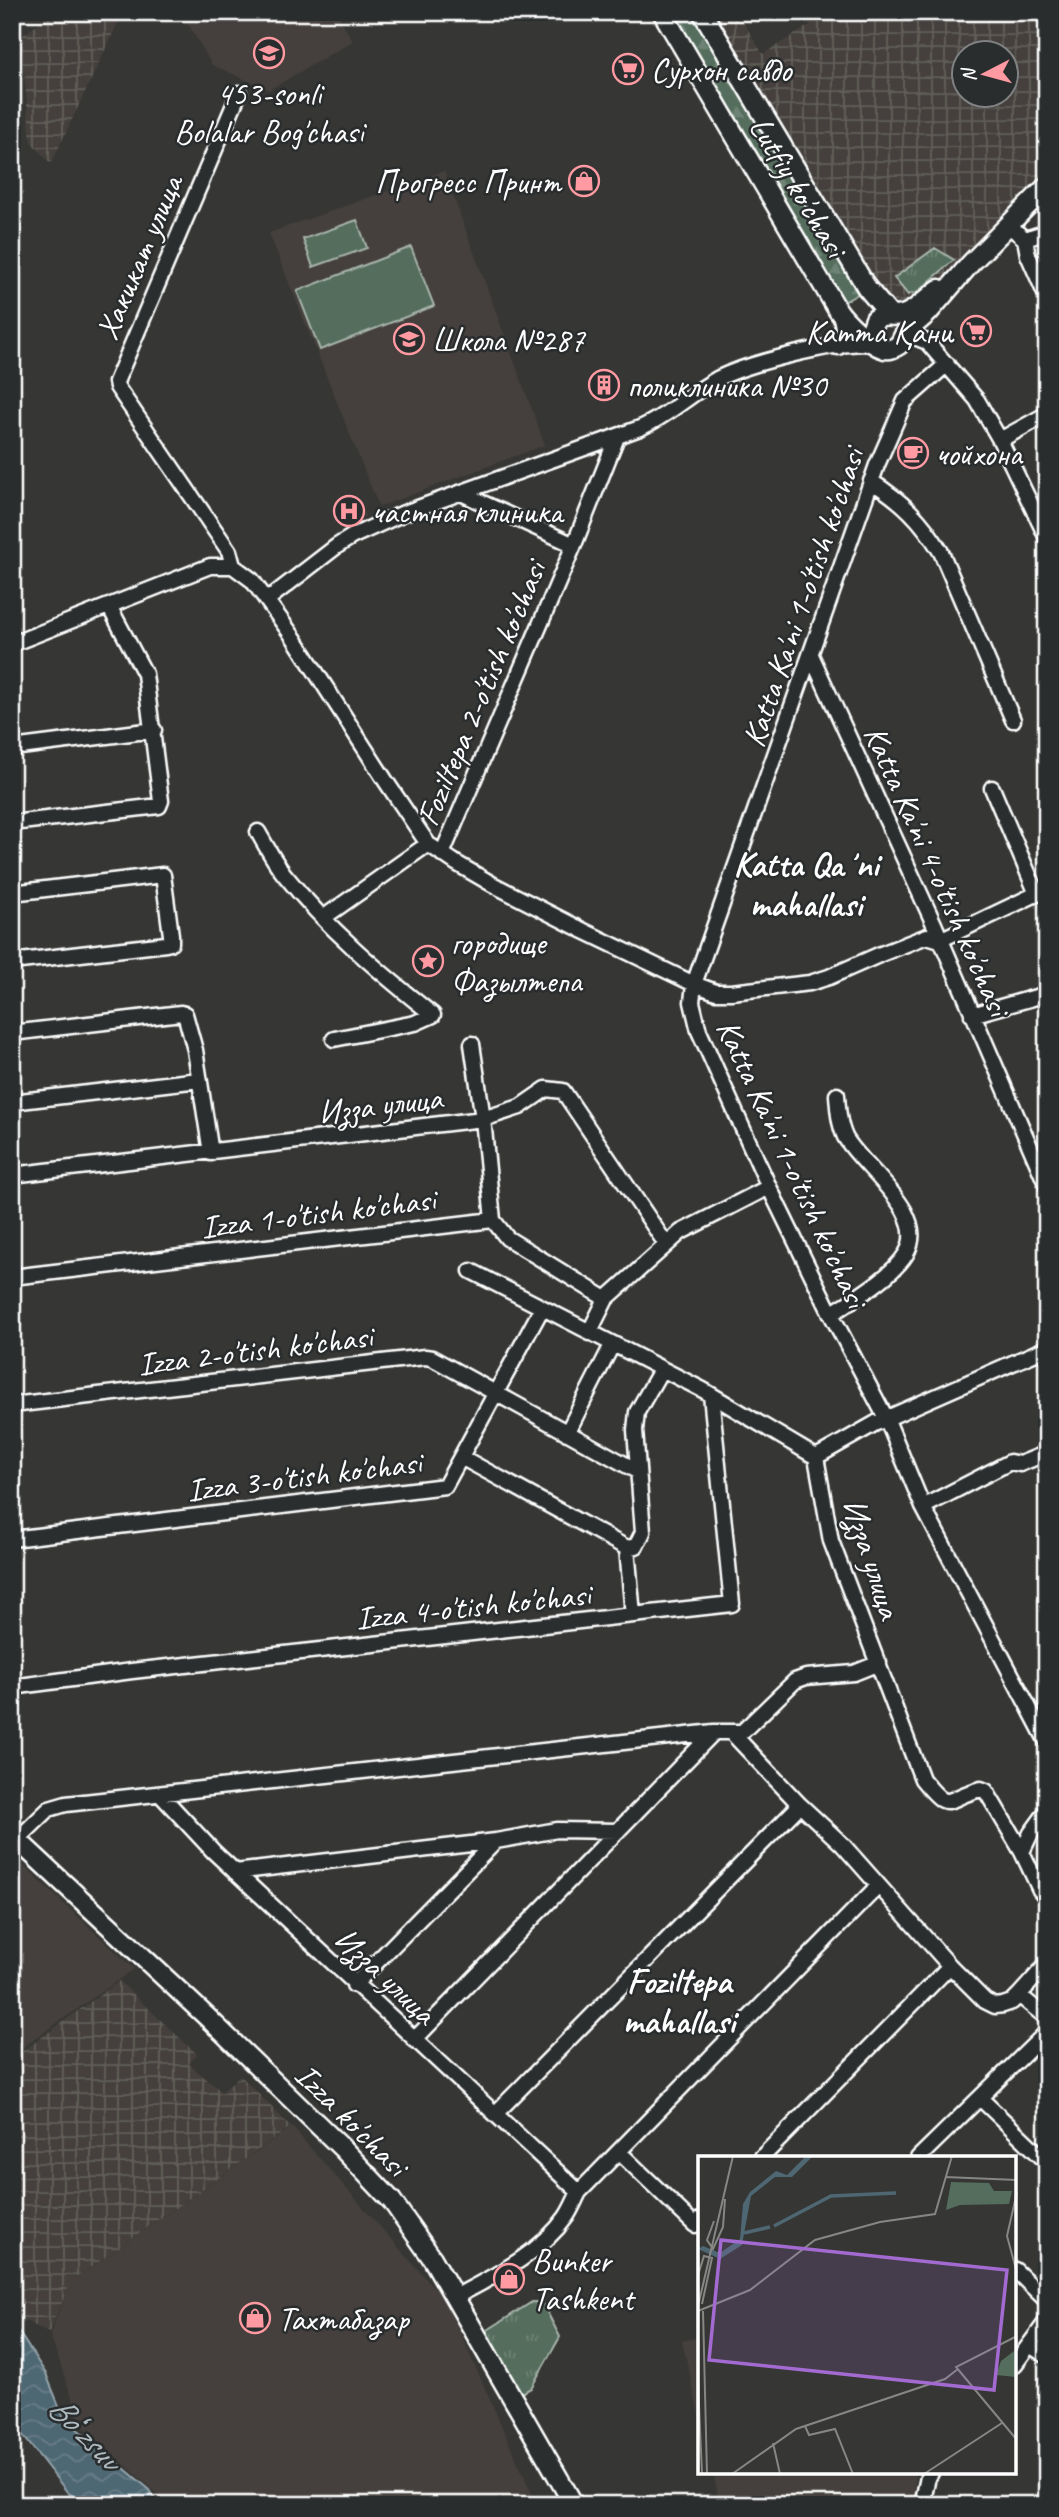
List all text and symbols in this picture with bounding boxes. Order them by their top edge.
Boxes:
school or university icon: 453-sonli Bolalar Bog'chasi [252,36,286,70]
north arrow [950,38,1020,108]
place label: Сурхон савдо [651,49,794,91]
supermarket icon: Сурхон савдо [611,52,645,86]
text: N [956,65,982,83]
place label: 453-sonli Bolalar Bog'chasi [174,73,368,153]
street label: Lutfiy ko'chasi [740,109,858,268]
place label: Прогресс Принт [375,161,563,203]
shop icon: Прогресс Принт [567,164,601,198]
street label: Хакикат улица [86,167,193,346]
place label: Катта Қани [806,311,955,353]
supermarket icon: Катта Қани [959,314,993,348]
place label: Школа №287 [432,319,587,361]
school or university icon: Школа №287 [392,322,426,356]
place label: поликлиника №30 [627,365,829,407]
building icon: поликлиника №30 [587,368,621,402]
place label: чойхона [936,433,1024,475]
cafe icon: чойхона [896,436,930,470]
street label: Katta Ka'ni 1-o'tish ko'chasi [732,439,875,752]
place label: частная клиника [372,491,565,533]
hospital icon: частная клиника [332,494,366,528]
street label: Foziltepa 2-o'tish ko'chasi [406,551,557,832]
street label: Katta Ka'ni 4-o'tish ko'chasi [854,719,1021,1025]
district label: Katta Qaʼni mahallasi [733,842,883,927]
place label: городище Фазылтепа [451,922,583,1002]
place icon: городище Фазылтепа [411,944,445,978]
street label: Katta Ka'ni 1-o'tish ko'chasi [707,1013,879,1318]
street label: Изза улица [316,1076,447,1133]
street label: Izza 1-o'tish ko'chasi [199,1177,441,1248]
street label: Izza 2-o'tish ko'chasi [136,1314,378,1385]
street label: Izza 3-o'tish ko'chasi [185,1440,427,1511]
street label: Изза улица [833,1493,912,1626]
street label: Izza 4-o'tish ko'chasi [354,1572,596,1639]
street label: Изза улица [326,1918,447,2035]
district label: Foziltepa mahallasi [623,1959,739,2044]
street label: Izza ko'chasi [286,2054,419,2188]
inset map [698,2156,1017,2475]
place label: Bunker Tashkent [532,2240,636,2320]
shop icon: Bunker Tashkent [492,2262,526,2296]
place label: Тахтабазар [278,2298,411,2340]
shop icon: Тахтабазар [238,2301,272,2335]
water label: Boʻzsuv [39,2386,134,2483]

